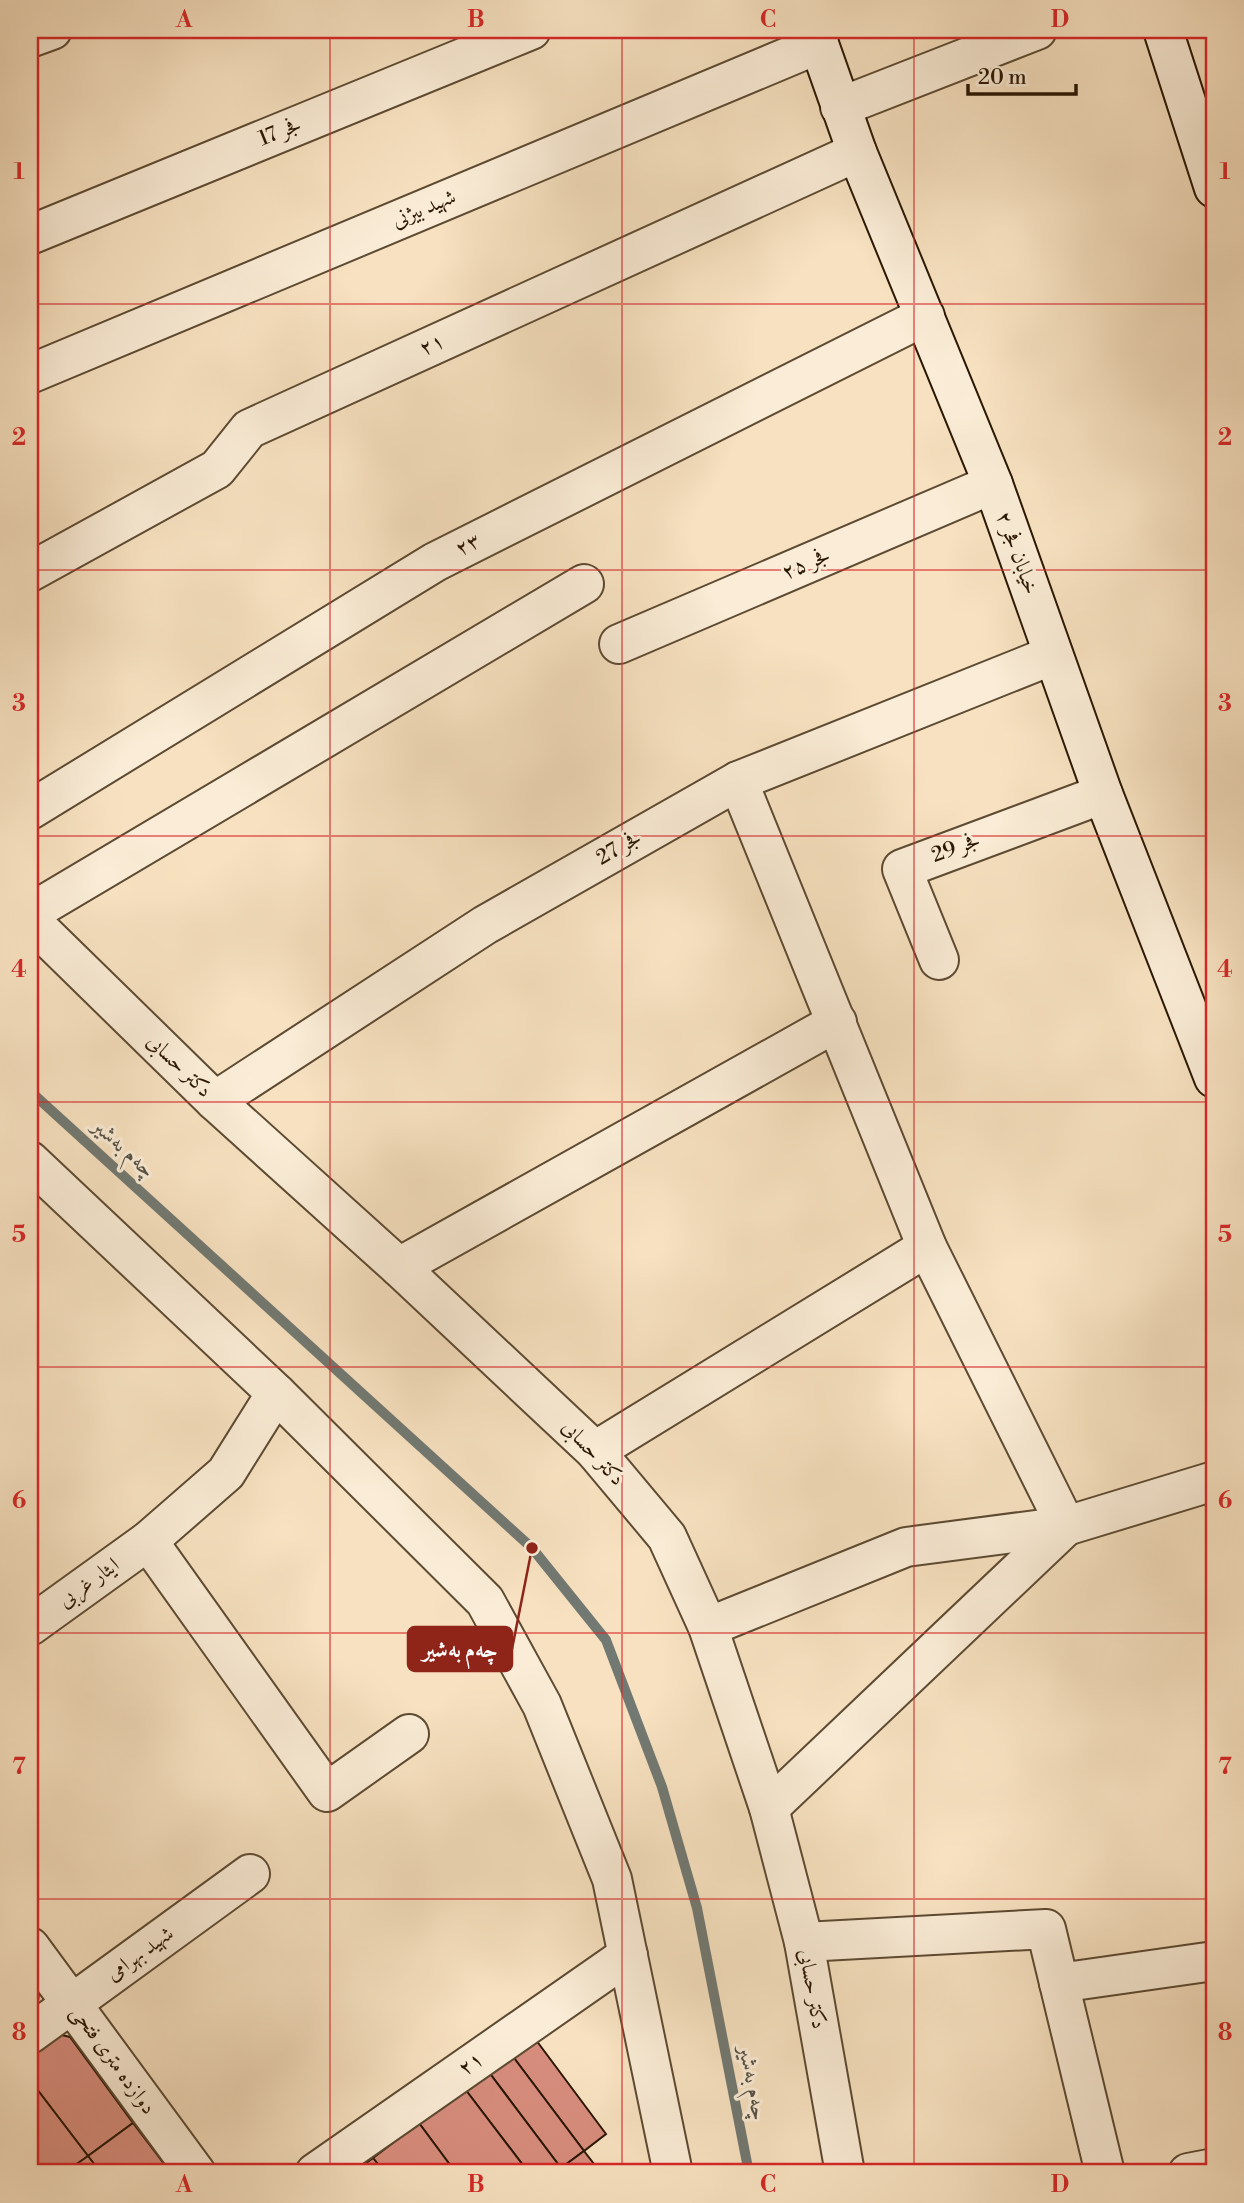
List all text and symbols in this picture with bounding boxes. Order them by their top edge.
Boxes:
text: A [175,6,193,34]
text: B [467,6,485,34]
text: C [760,6,776,34]
text: D [1051,6,1069,34]
scale bar [968,52,1076,96]
text: 20 m [978,65,1027,91]
street label: فجر 17 [255,112,305,152]
text: 1 [13,158,25,186]
text: 1 [1219,158,1231,186]
street label: شهید بیژنی [388,184,460,234]
street label: ۲۱ [415,328,449,362]
text: 2 [12,424,26,452]
text: 2 [1218,424,1232,452]
street label: خیابان فجر ۲ [990,508,1044,598]
street label: ۲۳ [451,528,485,562]
street label: فجر ۲۵ [778,542,834,586]
text: 3 [12,690,26,718]
text: 3 [1218,690,1232,718]
street label: فجر 27 [592,825,646,871]
street label: فجر 29 [928,827,984,869]
text: 4 [11,956,27,984]
text: 4 [1217,956,1233,984]
street label: دکتر حسابی [140,1029,217,1104]
water label: چەم بەشیر [81,1111,162,1188]
text: 5 [12,1221,26,1249]
text: 5 [1218,1221,1232,1249]
street label: دکتر حسابی [555,1415,630,1492]
text: 6 [12,1487,26,1515]
text: 6 [1218,1487,1232,1515]
street label: ایثار غربی [53,1552,125,1615]
callout: چەم بەشیر [408,1627,512,1671]
text: چەم بەشیر [419,1636,498,1670]
text: 7 [12,1753,26,1781]
text: 7 [1218,1753,1232,1781]
street label: شهید بهرامی [101,1921,179,1987]
street label: دکتر حسابی [791,1947,832,2031]
street label: دوازده متری فتحی [65,2000,161,2120]
text: 8 [12,2019,26,2047]
text: 8 [1218,2019,1232,2047]
water label: چەم بەشیر [727,2041,774,2124]
street label: ۲۱ [453,2046,489,2082]
text: A [175,2171,193,2199]
text: B [467,2171,485,2199]
text: C [760,2171,776,2199]
text: D [1051,2171,1069,2199]

